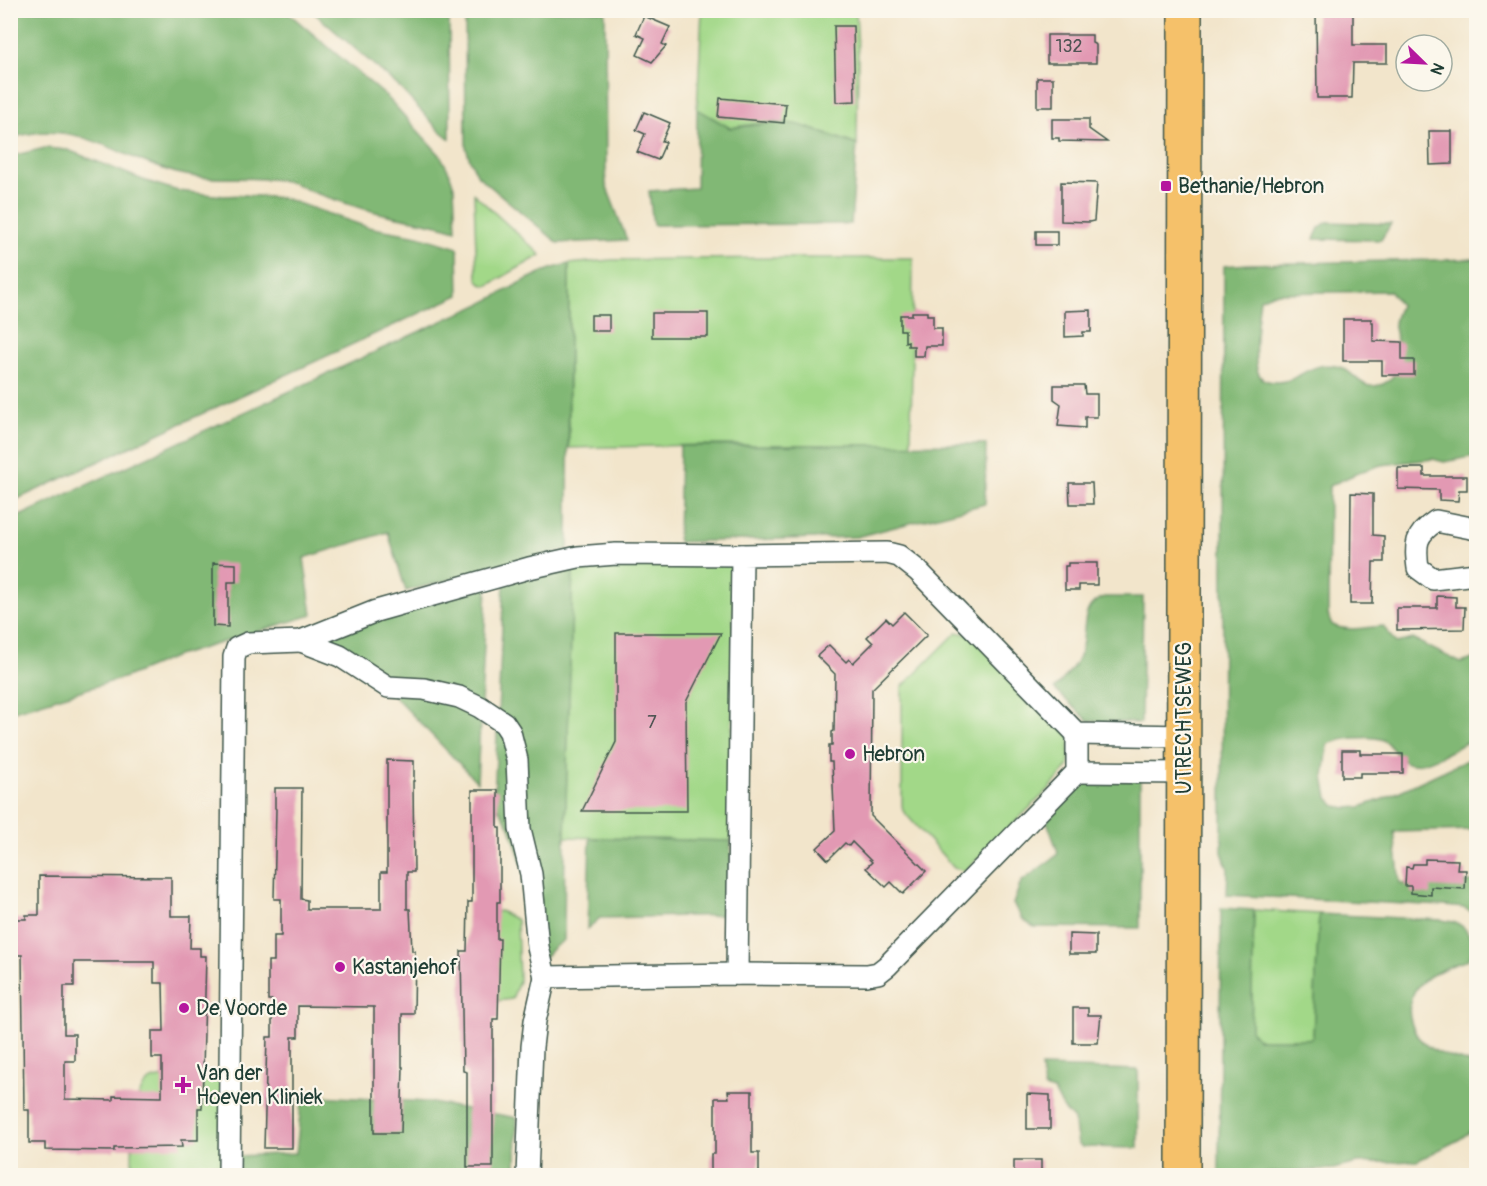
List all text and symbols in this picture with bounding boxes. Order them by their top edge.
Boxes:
north arrow [1394,33,1454,93]
house number: 132 [1055,35,1083,58]
text: N [1425,60,1448,78]
place label: Bethanie/Hebron [1178,173,1324,200]
marker: Bethanie/Hebron [1159,179,1173,193]
street label: UTRECHTSEWEG [1171,642,1198,794]
house number: 7 [647,711,657,734]
place label: Hebron [862,741,925,768]
marker: Hebron [843,747,857,761]
place label: Kastanjehof [352,954,459,981]
marker: Kastanjehof [333,960,347,974]
place label: De Voorde [196,995,288,1022]
marker: De Voorde [177,1001,191,1015]
place label: Van der Hoeven Kliniek [196,1060,323,1111]
marker: Van der Hoeven Kliniek [174,1076,192,1094]

